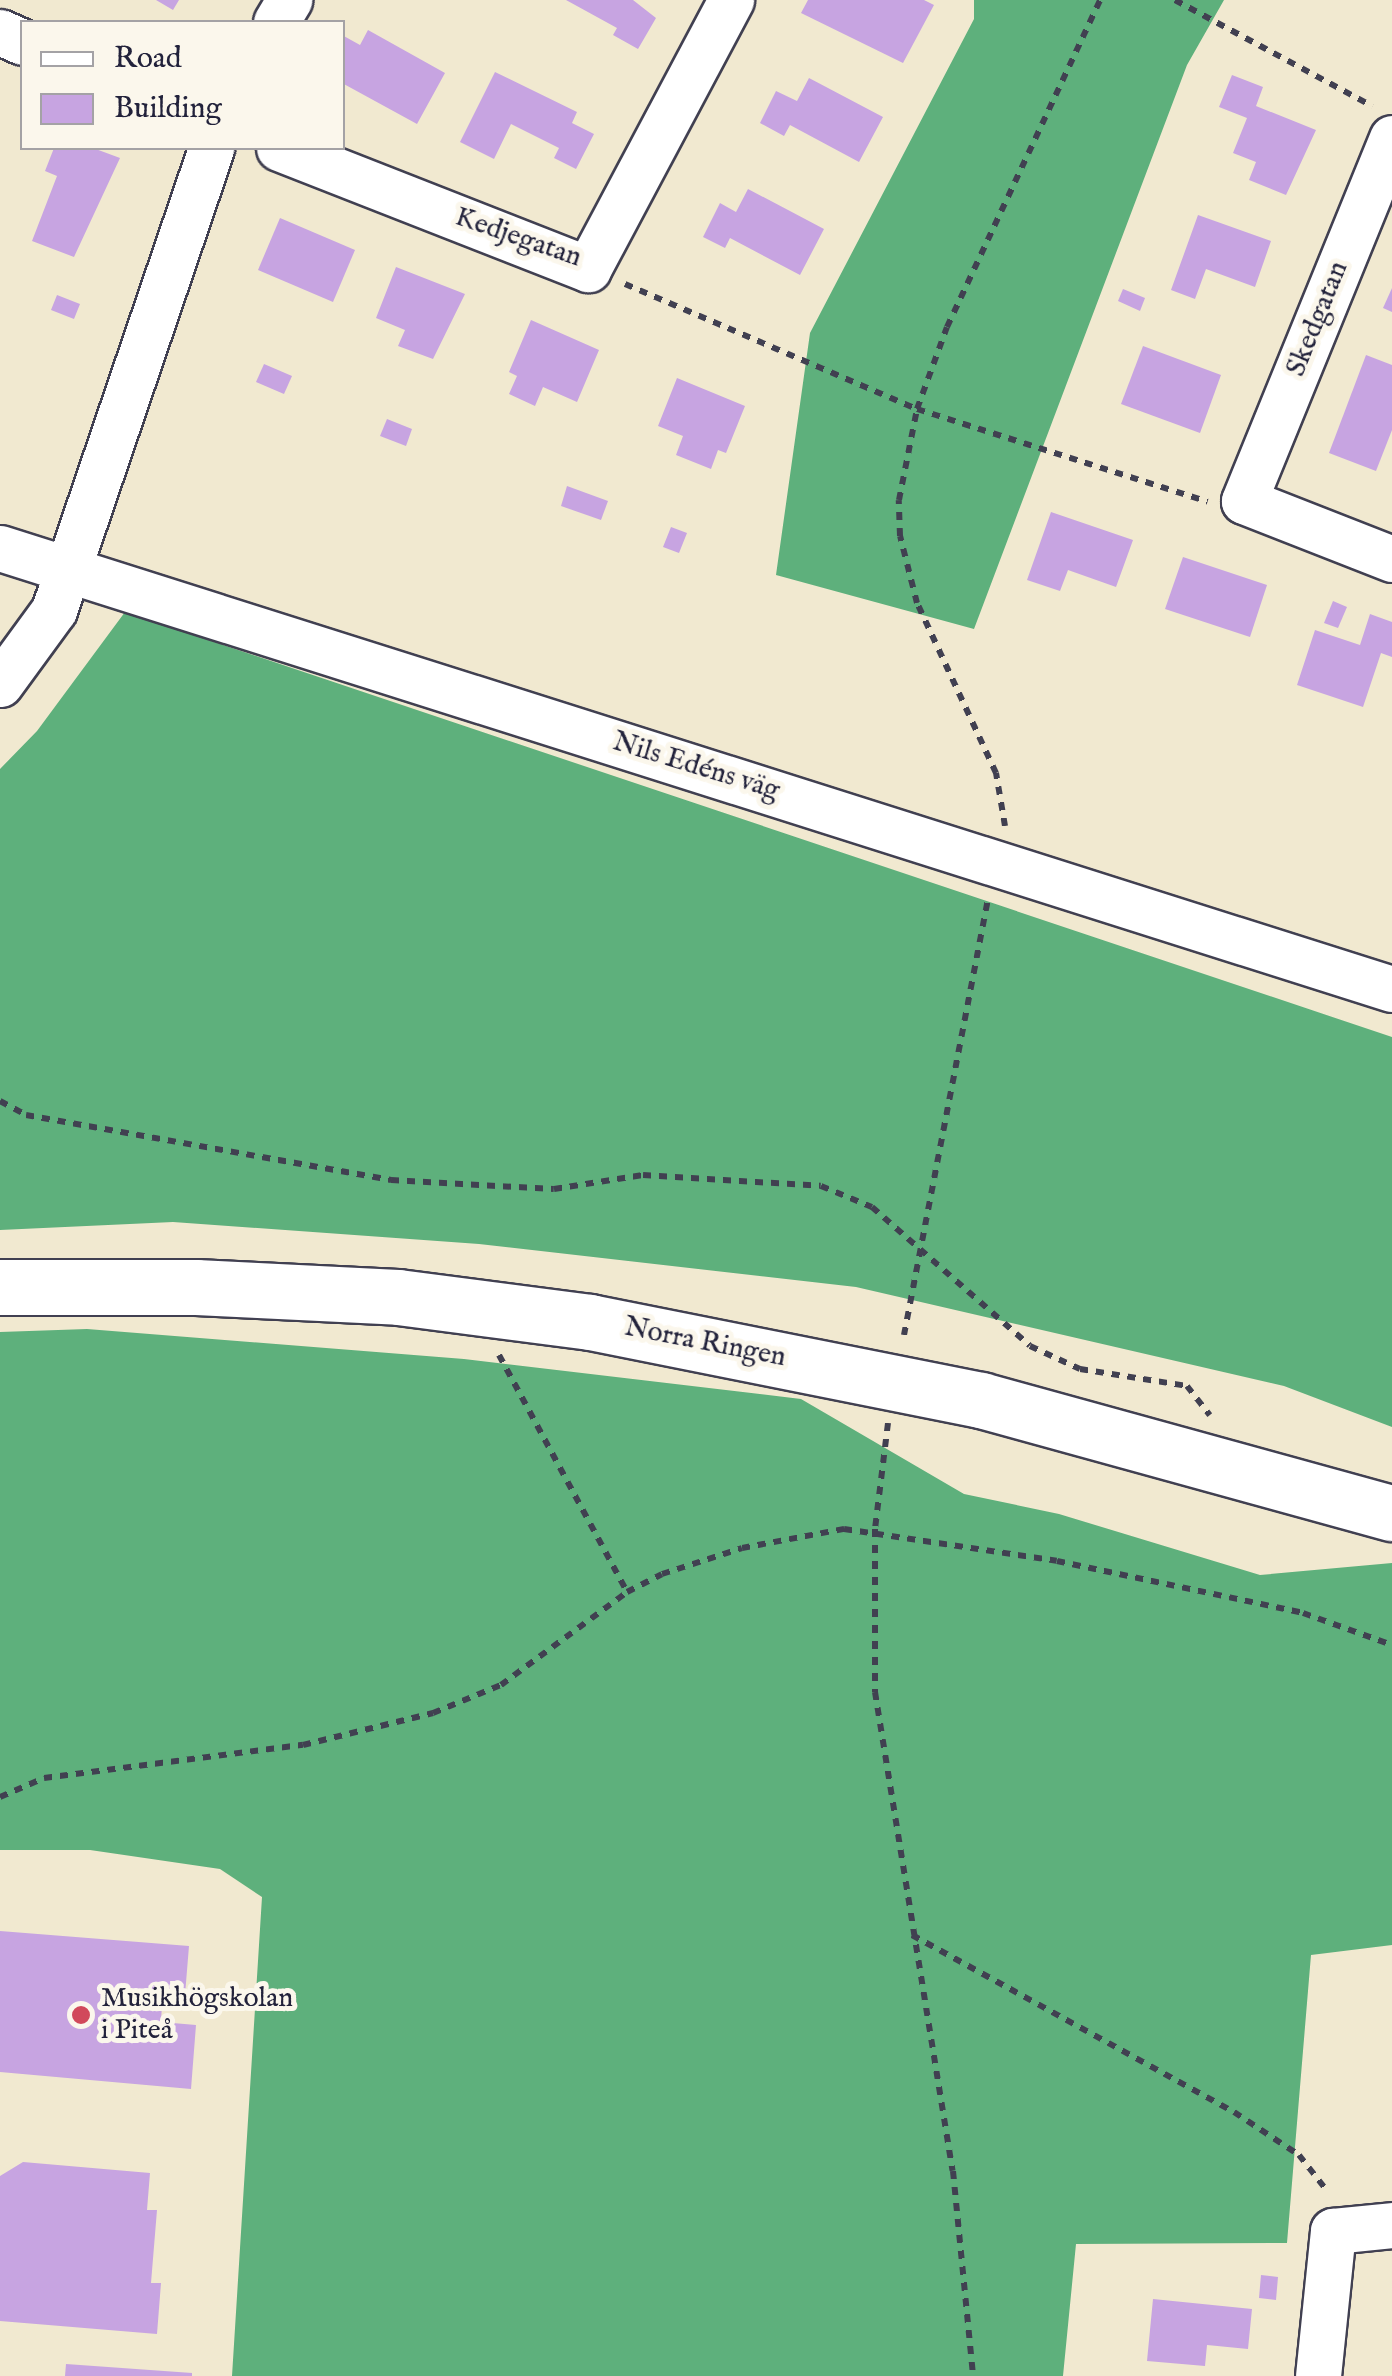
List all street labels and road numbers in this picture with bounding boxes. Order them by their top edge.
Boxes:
street label: Kedjegatan [450,201,586,275]
street label: Skedgatan [1280,257,1356,381]
street label: Nils Edéns väg [608,726,784,808]
street label: Norra Ringen [621,1311,789,1375]

